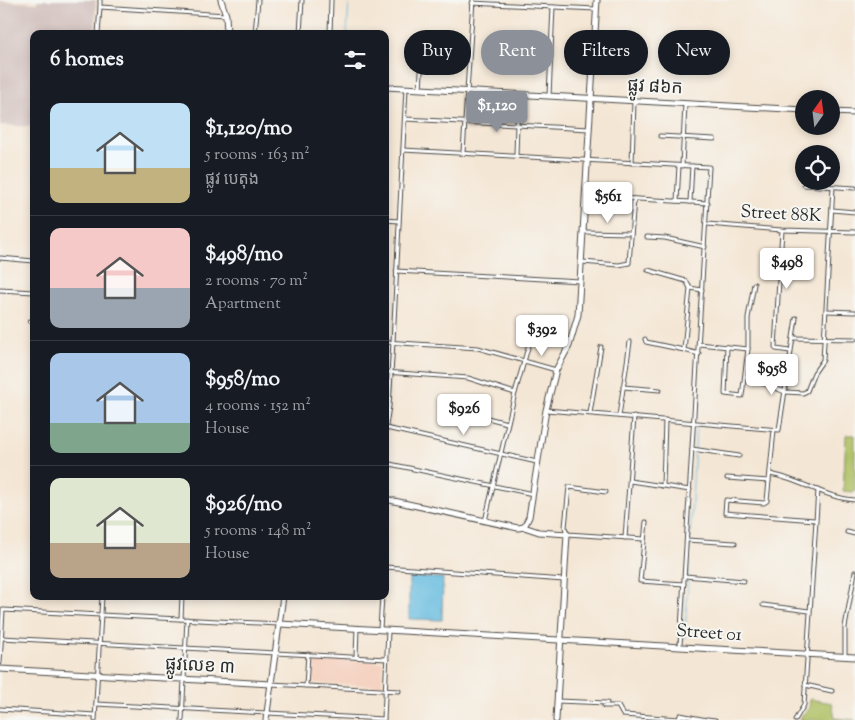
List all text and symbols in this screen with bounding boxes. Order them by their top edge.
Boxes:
chip: Buy [404,30,471,75]
chip: Rent [481,30,554,75]
chip: Filters [564,30,648,75]
chip: New [658,30,730,75]
text: 6 homes [50,45,124,75]
icon: filters [341,46,369,74]
street label: ផ្លូវ ៨៦ក [627,74,683,104]
pin: $1,120 [456,90,538,133]
north arrow [795,90,840,135]
map controls [795,90,840,190]
text: $1,120 [477,95,517,118]
text: $1,120/mo [205,114,292,144]
icon: home [90,123,150,183]
text: 5 rooms · 163 m² [205,144,310,167]
button: locate [795,145,840,190]
text: ផ្លូវ បេតុង [205,169,259,192]
pin: $561 [578,182,638,224]
text: $561 [594,186,622,209]
street label: Street 88K [740,200,822,230]
text: $498/mo [205,240,283,270]
icon: home [90,248,150,308]
pin: $498 [757,248,817,290]
text: $498 [771,252,803,275]
text: 2 rooms · 70 m² [205,270,308,293]
text: Apartment [205,293,281,316]
pin: $392 [512,314,572,357]
text: $392 [527,319,557,342]
pin: $958 [742,354,802,396]
text: $958 [757,358,787,381]
text: $958/mo [205,365,280,395]
icon: home [90,373,150,433]
pin: $926 [434,394,494,436]
text: 4 rooms · 152 m² [205,395,311,418]
text: $926 [448,398,480,421]
text: House [205,418,249,441]
text: $926/mo [205,490,282,520]
icon: home [90,498,150,558]
text: 5 rooms · 148 m² [205,520,311,543]
text: House [205,543,249,566]
street label: Street 01 [675,619,743,649]
street label: ផ្លូវលេខ ៣ [164,652,236,683]

